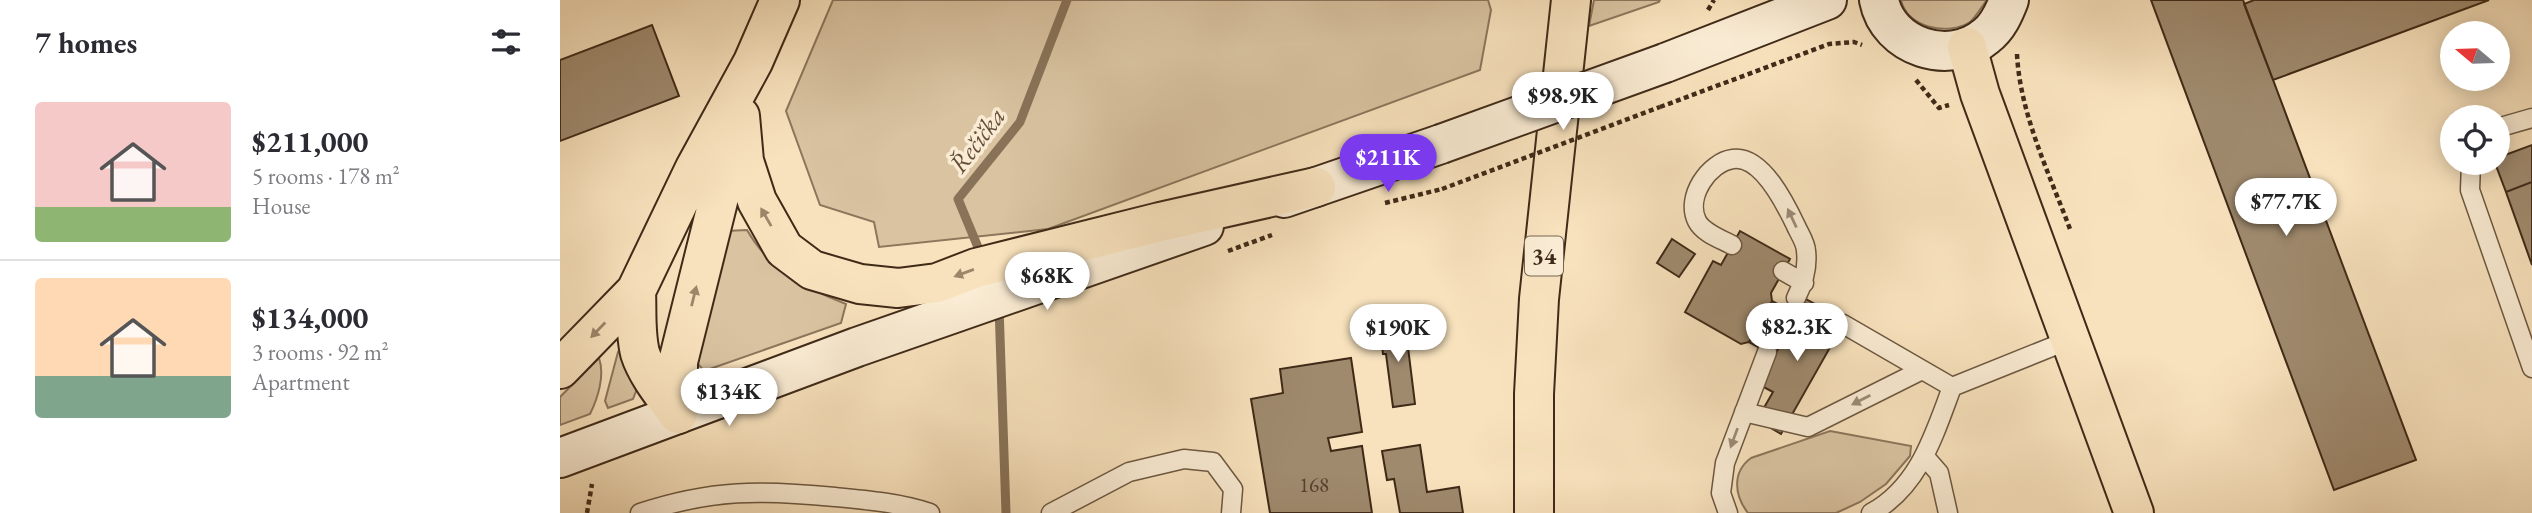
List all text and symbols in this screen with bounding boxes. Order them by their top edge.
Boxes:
north arrow [2440,21,2510,91]
map controls [2440,21,2510,175]
text: 7 homes [35,23,137,62]
icon: filters [487,23,525,61]
pin: $98.9K [1506,72,1620,132]
text: $98.9K [1528,80,1598,110]
water label: Řečička [941,100,1013,180]
button: locate [2440,105,2510,175]
text: $211,000 [252,122,368,161]
icon: home [91,130,175,214]
pin: $211K [1339,134,1437,194]
text: $211K [1356,142,1420,172]
text: 5 rooms · 178 m² [252,161,400,191]
pin: $77.7K [2229,178,2343,238]
text: $77.7K [2251,186,2321,216]
text: House [252,191,311,221]
one-way arrow [760,207,772,227]
one-way arrow [1786,208,1798,228]
road number: 34 [1525,236,1563,276]
pin: $68K [1006,252,1088,312]
text: $68K [1021,260,1073,290]
one-way arrow [953,267,974,278]
one-way arrow [689,285,700,307]
text: $134,000 [252,298,368,337]
pin: $190K [1349,304,1447,364]
pin: $82.3K [1740,304,1854,363]
icon: home [91,306,175,390]
text: $82.3K [1762,311,1832,341]
text: $190K [1366,312,1430,342]
one-way arrow [590,322,607,339]
text: 3 rooms · 92 m² [252,337,389,367]
text: Apartment [252,367,350,397]
pin: $134K [680,368,778,428]
text: $134K [697,376,761,406]
one-way arrow [1851,395,1871,406]
one-way arrow [1728,428,1739,449]
house number: 168 [1299,471,1329,498]

